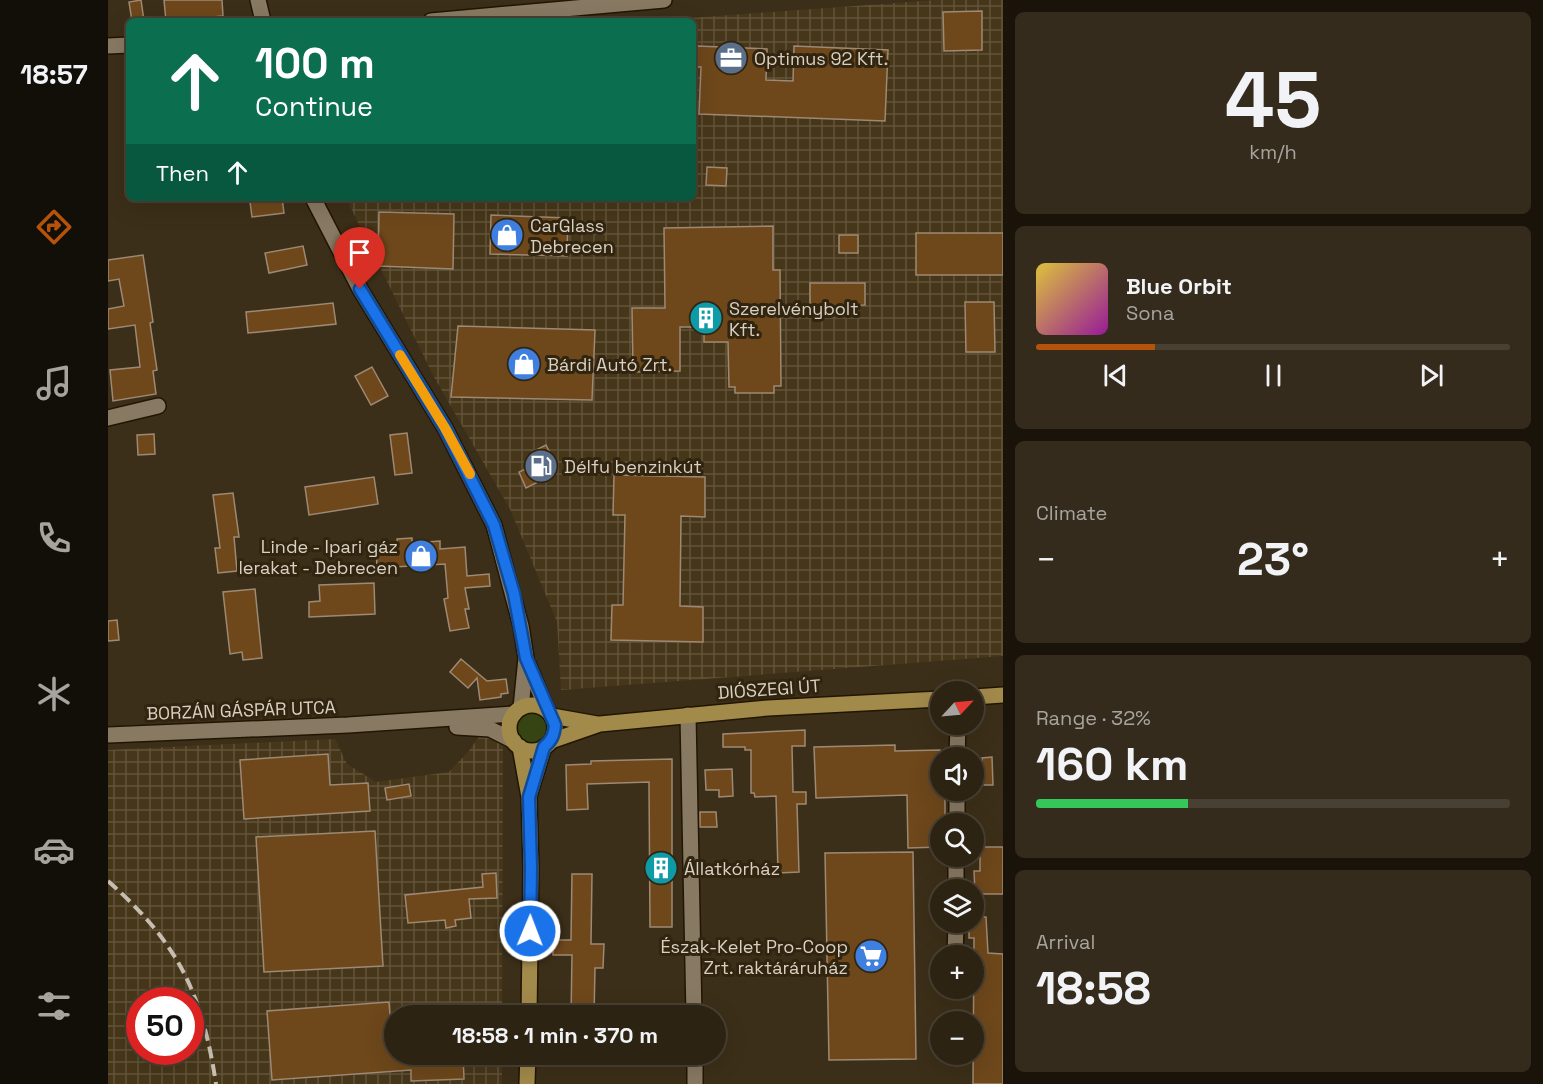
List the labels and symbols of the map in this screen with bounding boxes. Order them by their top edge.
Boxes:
office icon: Optimus 92 Kft. [713,40,749,76]
place label: Optimus 92 Kft. [754,47,888,70]
place label: CarGlass Debrecen [530,214,614,258]
shop icon: CarGlass Debrecen [489,217,525,253]
pin [334,227,385,289]
place label: Szerelvénybolt Kft. [729,297,859,341]
building icon: Szerelvénybolt Kft. [688,300,724,336]
shop icon: Bárdi Autó Zrt. [506,346,542,382]
place label: Bárdi Autó Zrt. [547,353,672,376]
fuel station icon: Délfu benzinkút [523,448,559,484]
place label: Délfu benzinkút [564,455,702,478]
place label: Linde - Ipari gáz lerakat - Debrecen [238,535,398,579]
shop icon: Linde - Ipari gáz lerakat - Debrecen [403,538,439,574]
street label: DIÓSZEGI ÚT [717,674,822,704]
north arrow [930,681,984,735]
street label: BORZÁN GÁSPÁR UTCA [146,695,336,725]
building icon: Állatkórház [643,850,679,886]
place label: Állatkórház [684,857,780,880]
position arrow [498,899,562,963]
place label: Észak-Kelet Pro-Coop Zrt. raktáráruház [660,935,848,979]
supermarket icon: Észak-Kelet Pro-Coop Zrt. raktáráruház [853,938,889,974]
speed limit sign: 50 [126,987,204,1065]

